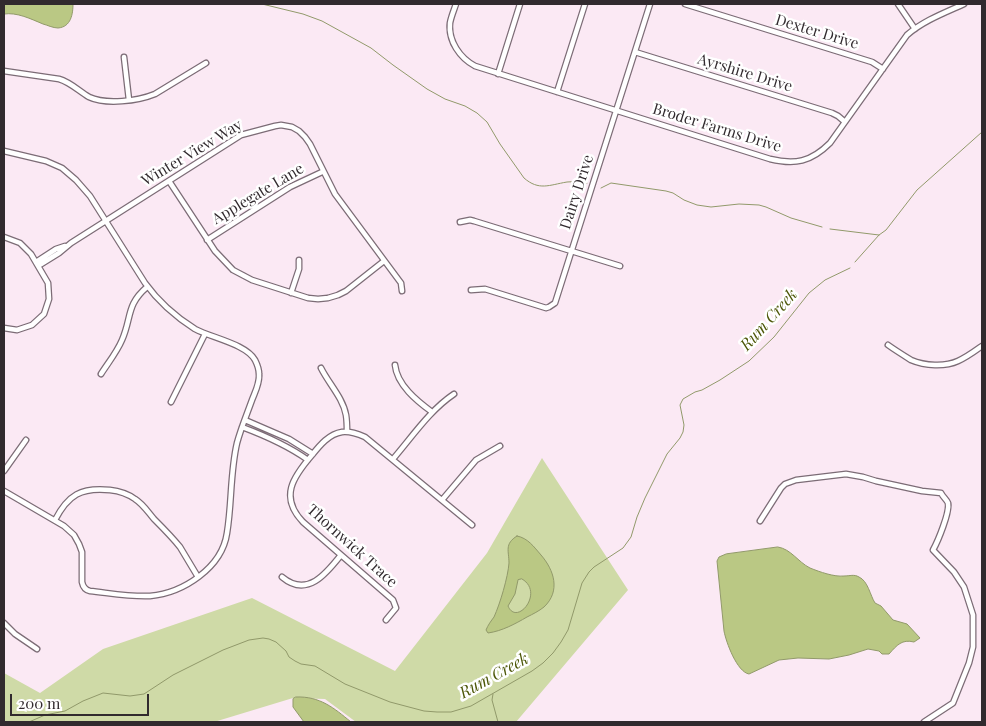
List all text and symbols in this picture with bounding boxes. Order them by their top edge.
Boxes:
street label: Dexter Drive [773,11,861,53]
street label: Ayrshire Drive [696,50,794,96]
street label: Broder Farms Drive [651,100,783,156]
street label: Winter View Way [139,116,245,190]
street label: Dairy Drive [556,152,598,232]
street label: Applegate Lane [209,160,307,228]
water label: Rum Creek [736,285,802,355]
street label: Thornwick Trace [303,501,401,591]
water label: Rum Creek [456,649,532,703]
scale bar [12,684,151,716]
text: 200 m [18,693,60,713]

